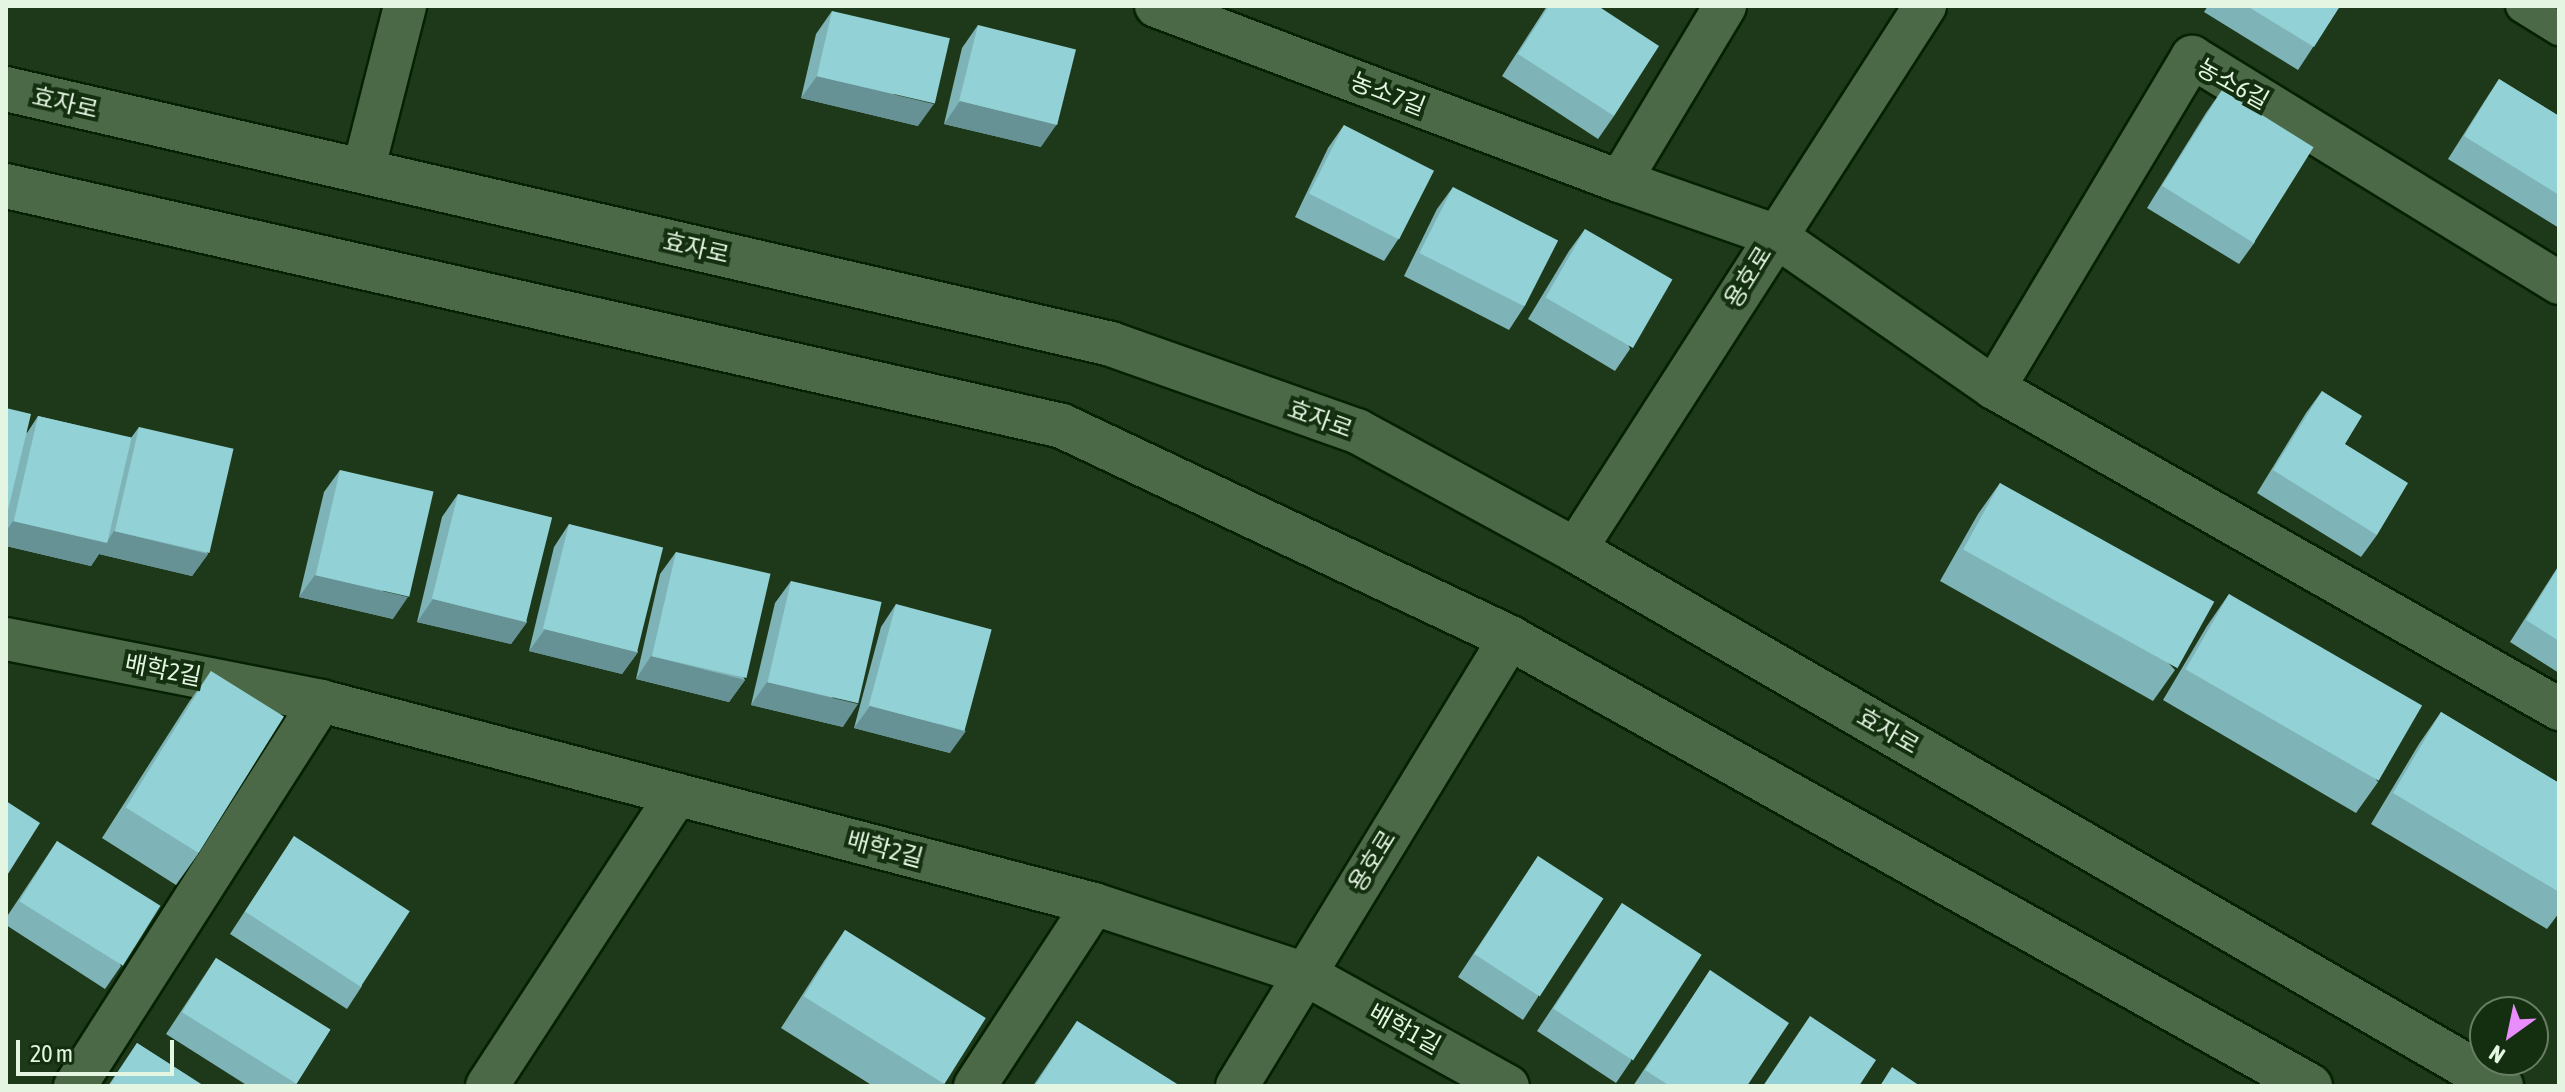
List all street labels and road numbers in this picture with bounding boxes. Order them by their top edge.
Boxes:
street label: 농소6길 [2192,53,2274,115]
street label: 농소7길 [1347,67,1429,121]
street label: 효자로 [29,82,101,124]
street label: 효자로 [660,227,732,269]
street label: 용호로 [1718,241,1778,313]
street label: 효자로 [1284,394,1356,444]
street label: 배학2길 [122,648,204,692]
street label: 효자로 [1852,702,1924,760]
street label: 배학2길 [844,825,926,873]
street label: 용호로 [1342,825,1402,897]
street label: 배학1길 [1364,998,1446,1060]

